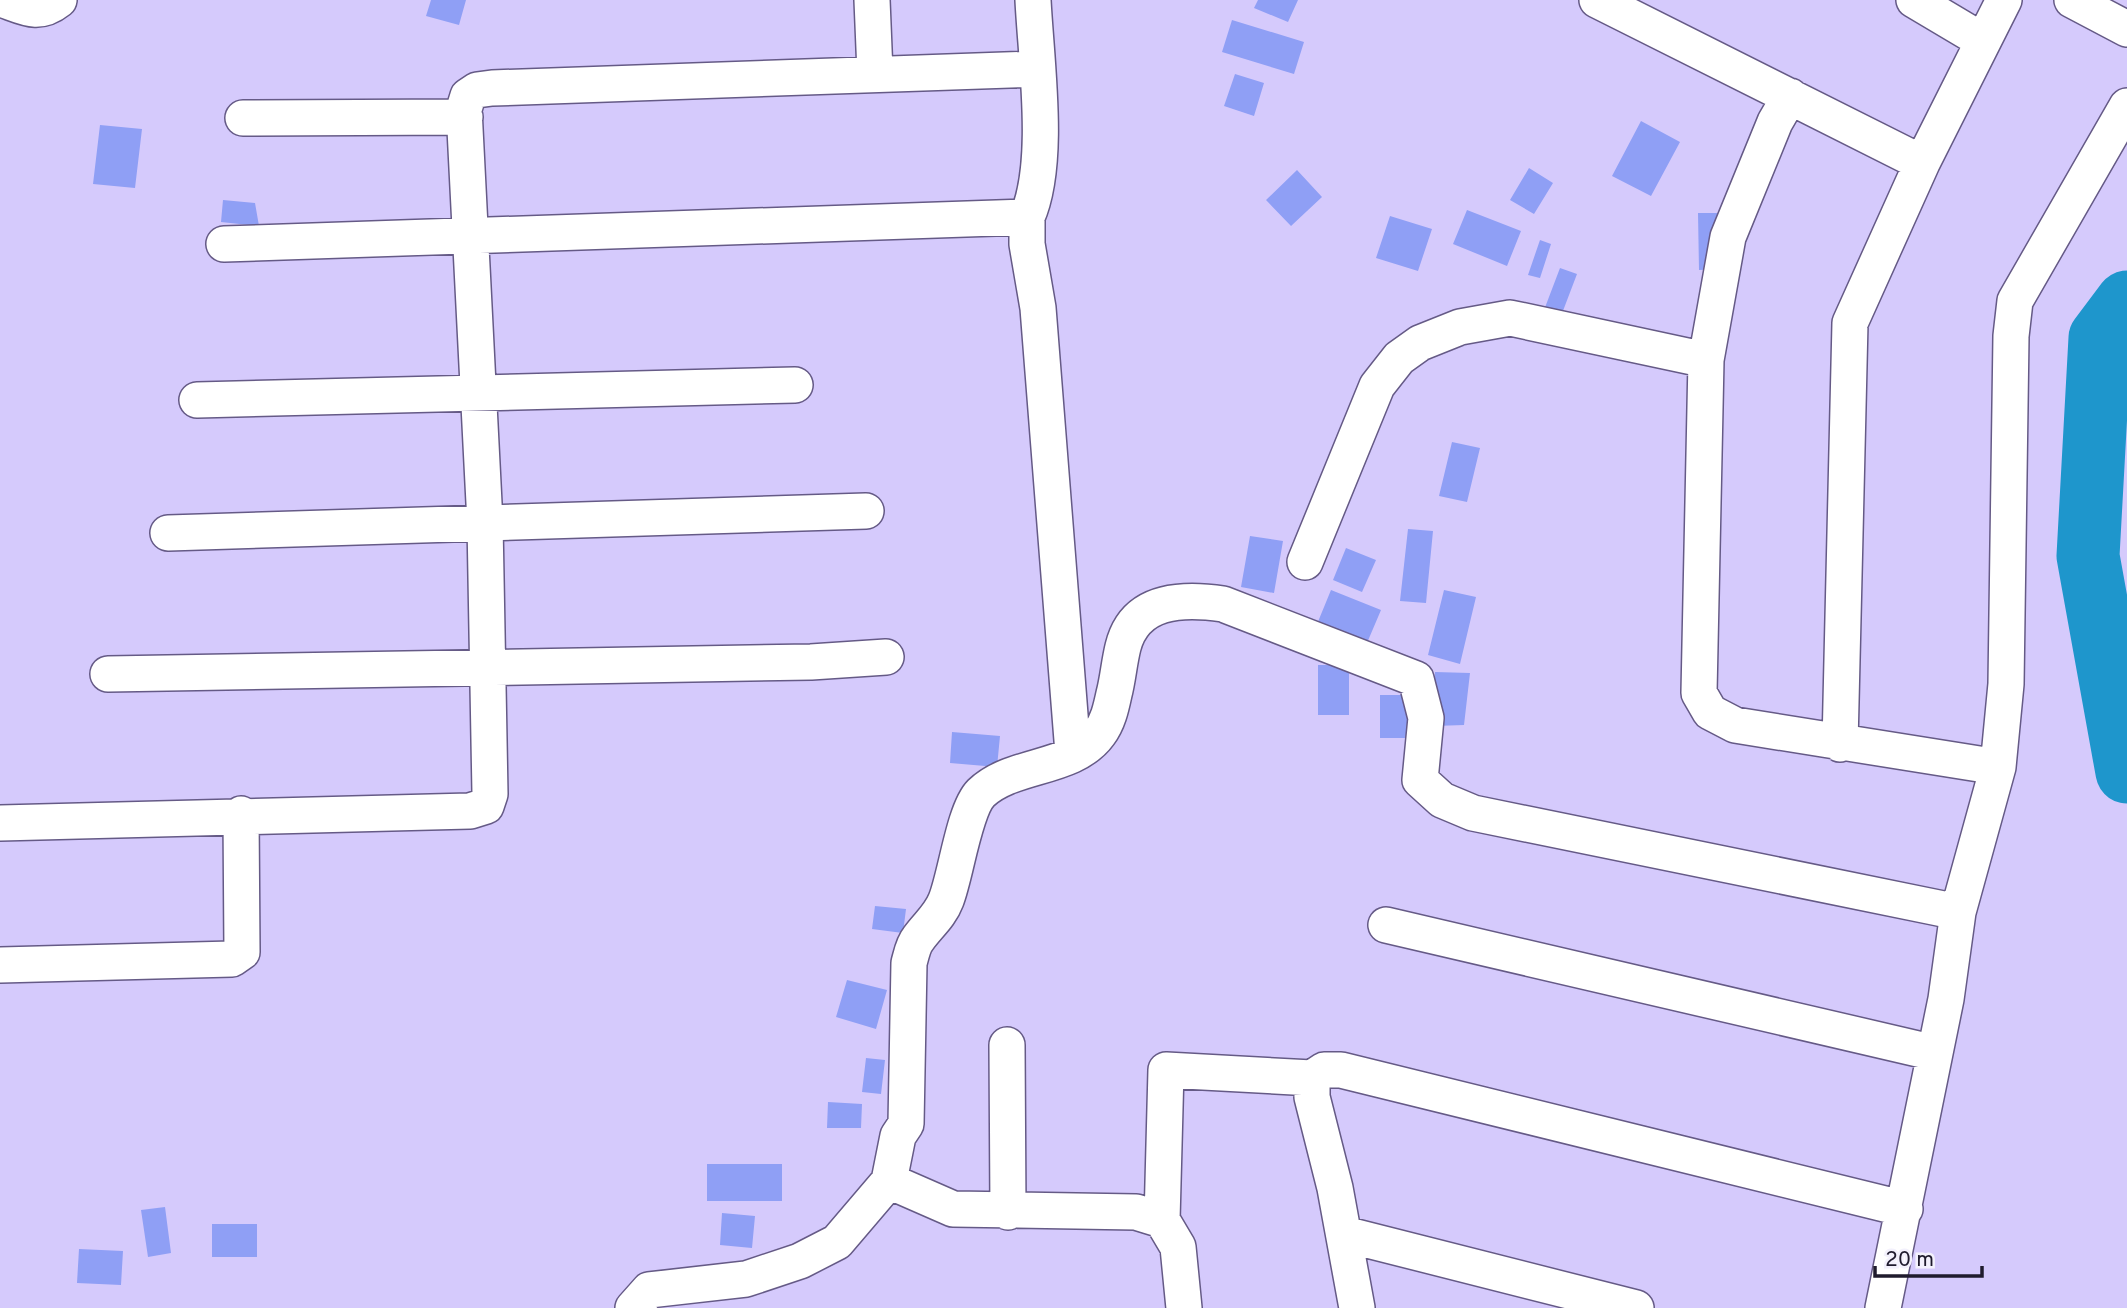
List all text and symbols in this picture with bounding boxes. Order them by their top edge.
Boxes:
scale bar [1875,1234,1982,1278]
text: 20 m [1885,1247,1934,1274]

